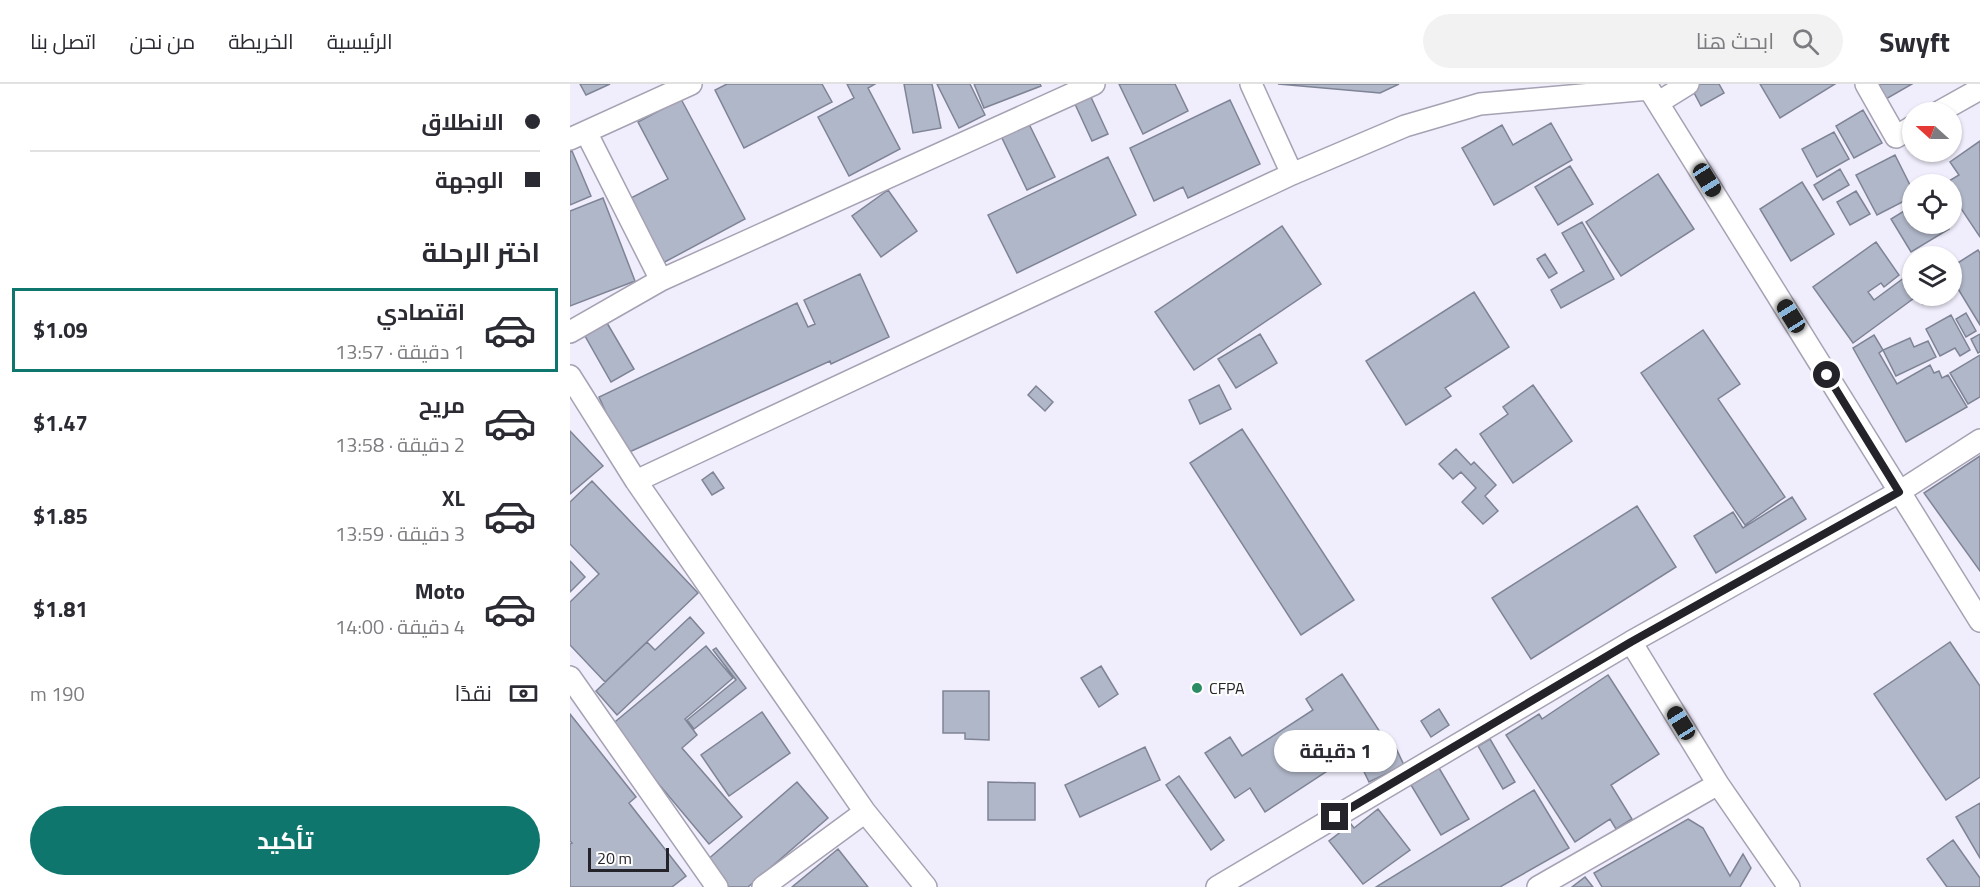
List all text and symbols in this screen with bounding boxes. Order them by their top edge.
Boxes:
search box [1423,14,1843,68]
text: Swyft [1879,20,1950,63]
text: ابحث هنا [1696,24,1774,58]
text: اتصل بنا [30,25,96,57]
text: من نحن [129,25,195,57]
text: الخريطة [228,25,294,57]
text: الرئيسية [327,25,393,57]
icon: search [1789,25,1822,58]
north arrow [1902,102,1962,162]
map controls [1902,102,1962,306]
text: الانطلاق [421,105,504,139]
car [1690,160,1724,200]
text: الوجهة [435,163,504,197]
button: locate [1902,174,1962,234]
text: اختر الرحلة [422,231,540,272]
button: layers [1902,246,1962,306]
text: اقتصادي [376,295,465,329]
car [1774,296,1808,336]
icon: car [483,303,537,357]
text: $1.09 [33,313,88,347]
text: 1 دقيقة · 13:57 [335,336,465,367]
route start [1813,361,1840,388]
text: مريح [419,388,465,422]
icon: car [483,396,537,450]
text: $1.47 [33,406,88,440]
text: 2 دقيقة · 13:58 [335,429,465,460]
text: XL [442,481,465,515]
icon: car [483,489,537,543]
text: $1.85 [33,499,88,533]
text: 3 دقيقة · 13:59 [335,518,465,549]
text: Moto [415,574,465,608]
icon: car [483,582,537,636]
text: $1.81 [33,592,88,626]
text: 4 دقيقة · 14:00 [335,611,465,642]
text: نقدًا [454,676,492,710]
place label: CFPA [1209,676,1245,700]
icon: cash [507,677,540,710]
text: 190 m [30,678,85,709]
marker: CFPA [1190,681,1204,695]
car [1664,703,1698,743]
callout: 1 دقيقة [1274,730,1396,772]
text: 1 دقيقة [1299,735,1372,766]
route end [1321,803,1348,830]
button: تأكيد [30,806,540,875]
scale bar [588,845,669,872]
text: 20 m [597,846,632,870]

